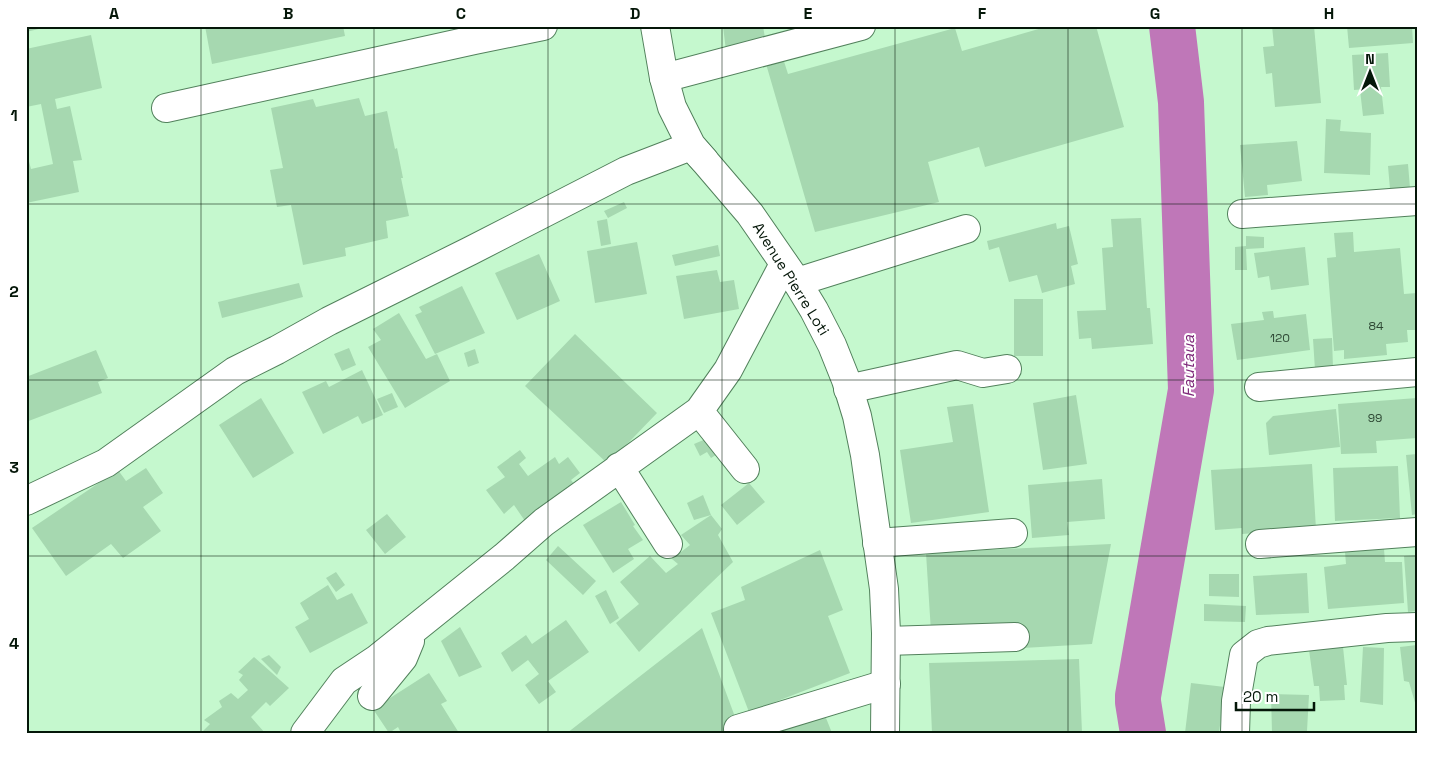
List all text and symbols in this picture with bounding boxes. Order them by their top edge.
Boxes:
text: A [109,3,119,24]
text: B [283,3,293,24]
text: C [456,3,466,24]
text: D [630,3,640,24]
text: E [804,3,813,24]
text: F [978,3,987,24]
text: G [1150,3,1160,24]
text: H [1324,3,1334,24]
north arrow [1346,48,1396,98]
text: N [1365,50,1375,68]
text: 1 [10,105,18,126]
street label: Avenue Pierre Loti [749,219,834,339]
text: 2 [9,281,19,302]
house number: 84 [1369,318,1384,334]
house number: 120 [1270,330,1290,346]
water label: Fautaua [1178,334,1199,397]
house number: 99 [1368,410,1382,426]
text: 3 [9,457,19,478]
text: 4 [9,633,19,654]
scale bar [1236,679,1313,711]
text: 20 m [1243,687,1278,706]

